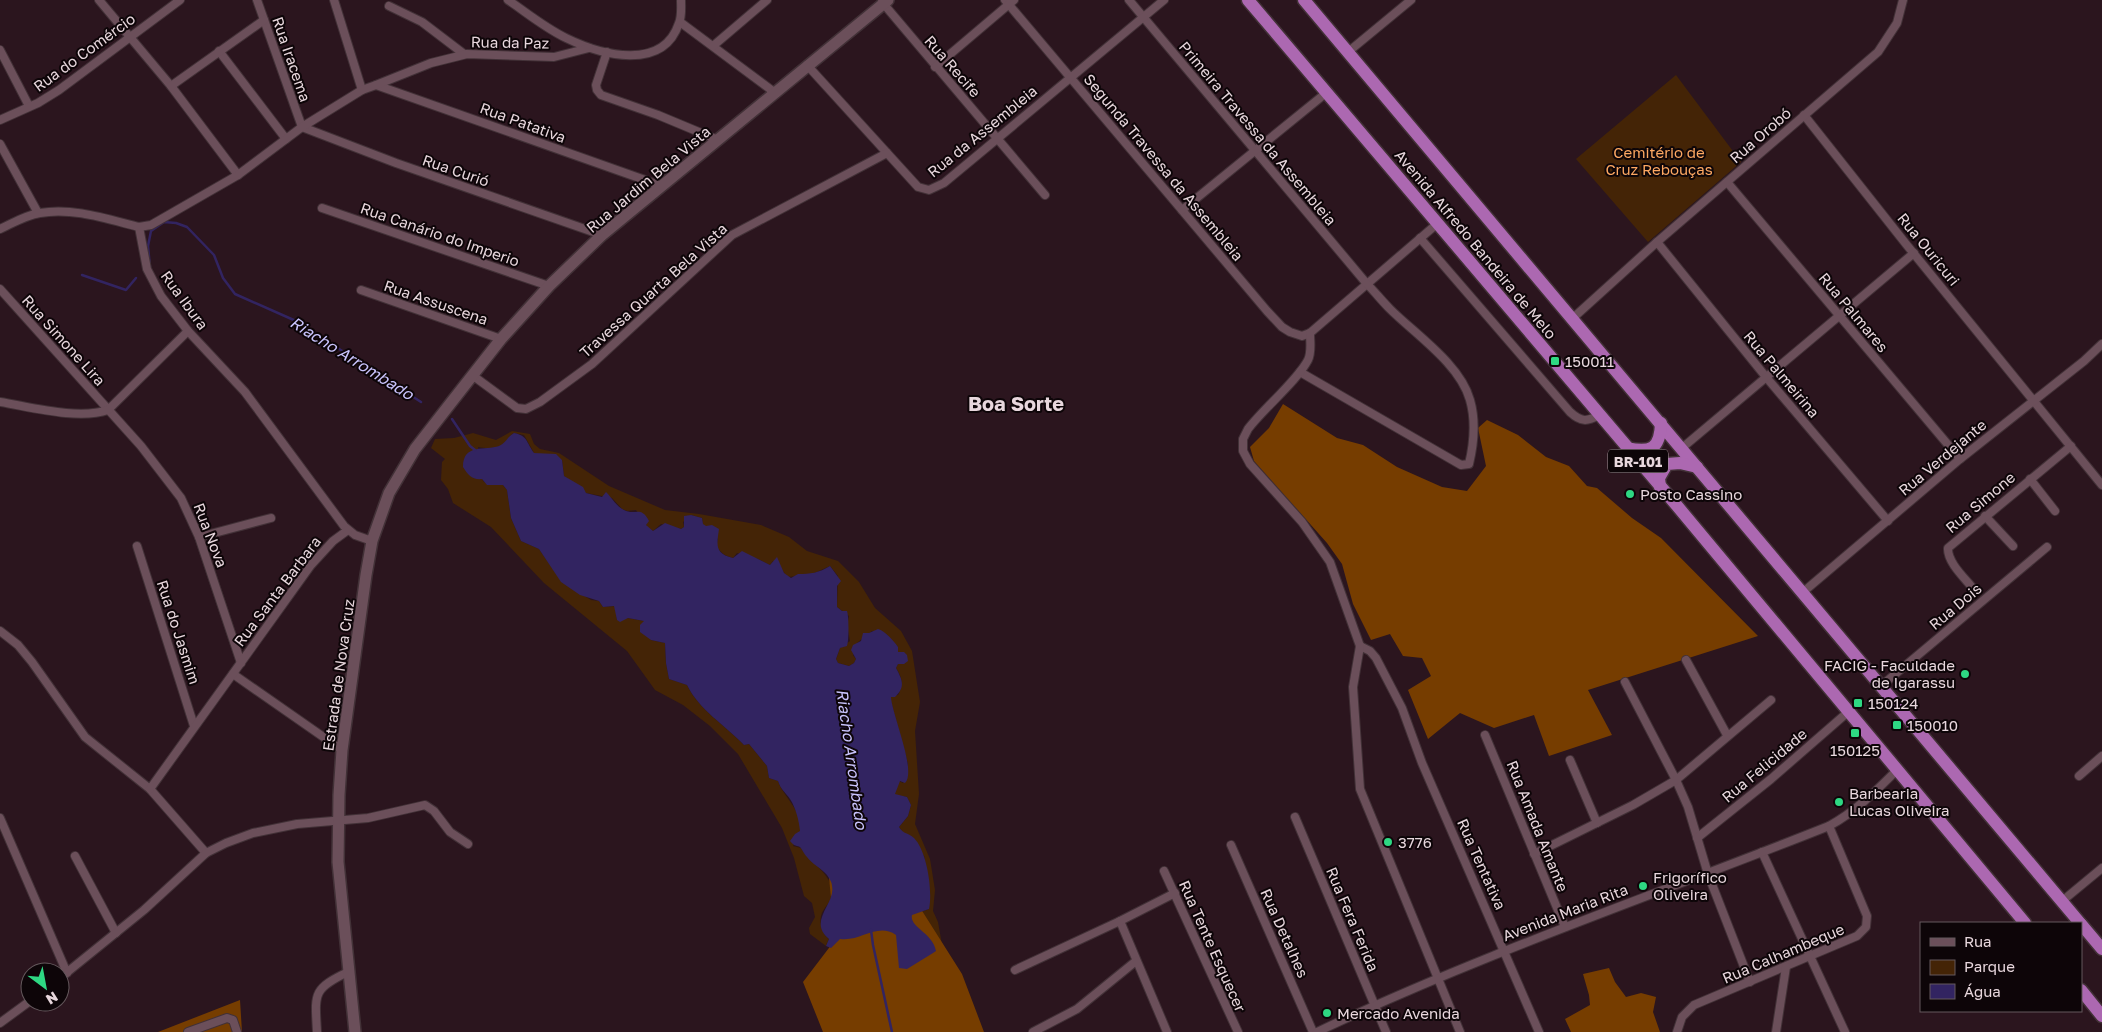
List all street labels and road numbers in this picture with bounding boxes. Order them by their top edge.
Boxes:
street label: Rua do Comércio [30,9,138,95]
street label: Rua Iracema [269,14,315,104]
street label: Rua Recife [921,31,985,101]
street label: Rua da Paz [471,32,550,52]
street label: Primeira Travessa da Assembleia [1176,37,1340,229]
street label: Segunda Travessa da Assembleia [1080,70,1248,264]
street label: Rua da Assembleia [924,81,1040,181]
street label: Rua Patativa [478,98,568,146]
street label: Rua Orobó [1726,104,1794,166]
street label: Rua Jardim Bela Vista [582,122,714,236]
street label: Avenida Alfredo Bandeira de Melo [1392,146,1560,342]
street label: Rua Curió [420,150,492,190]
street label: Rua Canário do Imperio [358,198,522,270]
street label: Rua Ouricuri [1894,209,1964,289]
street label: Travessa Quarta Bela Vista [576,219,730,361]
street label: Rua Ibura [158,267,212,333]
street label: Rua Palmares [1816,269,1892,355]
street label: Rua Assuscena [382,276,490,328]
street label: Rua Simone Lira [19,291,109,389]
street label: Rua Palmeirina [1740,327,1824,421]
street label: Rua Verdejante [1894,415,1990,499]
road number: BR-101 [1608,450,1668,472]
street label: Rua Simone [1942,468,2019,536]
street label: Rua Nova [190,500,232,570]
street label: Rua Santa Barbara [230,533,324,649]
street label: Rua do Jasmim [154,578,204,686]
street label: Rua Dois [1925,579,1985,633]
street label: Estrada de Nova Cruz [318,597,358,752]
street label: Rua Felicidade [1718,724,1810,806]
street label: Rua Amada Amante [1503,758,1573,895]
street label: Rua Tentativa [1454,816,1510,912]
street label: Rua Fera Ferida [1323,864,1383,974]
street label: Rua Tente Esquecer [1176,877,1250,1015]
street label: Avenida Maria Rita [1500,880,1630,944]
street label: Rua Detalhes [1257,886,1313,980]
street label: Rua Calhambeque [1719,919,1847,987]

